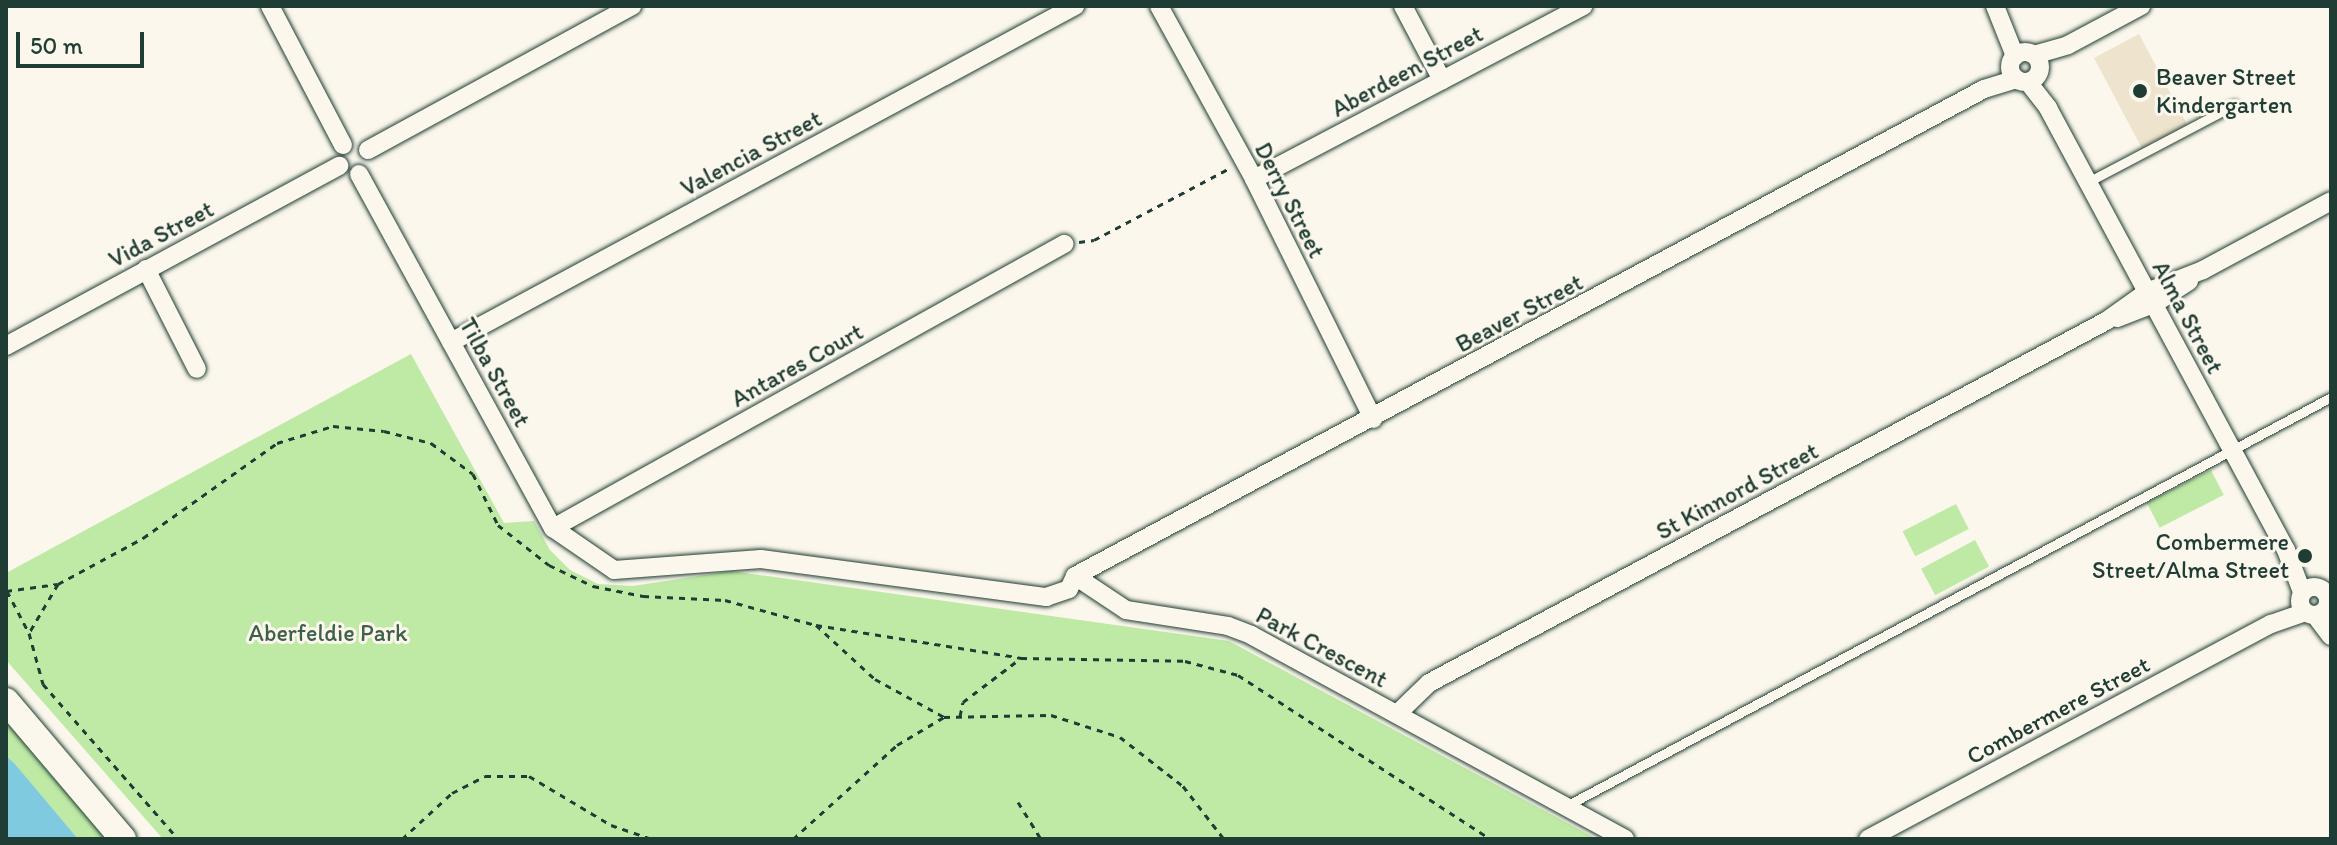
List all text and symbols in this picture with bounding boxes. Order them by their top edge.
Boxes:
scale bar [20,16,148,66]
street label: Aberdeen Street [1327,19,1487,123]
text: 50 m [30,31,83,60]
place label: Beaver Street Kindergarten [2156,63,2295,119]
marker: Beaver Street Kindergarten [2131,82,2149,100]
street label: Valencia Street [676,104,826,202]
street label: Derry Street [1249,137,1331,263]
street label: Vida Street [104,194,218,274]
street label: Alma Street [2146,256,2230,378]
street label: Beaver Street [1451,268,1587,358]
street label: Tilba Street [453,313,537,431]
street label: Antares Court [726,317,868,413]
street label: St Kinnord Street [1651,436,1823,546]
place label: Combermere Street/Alma Street [2093,528,2289,584]
marker: Combermere Street/Alma Street [2296,547,2314,565]
street label: Park Crescent [1251,600,1393,694]
park label: Aberfeldie Park [249,619,407,647]
street label: Combermere Street [1962,650,2154,770]

